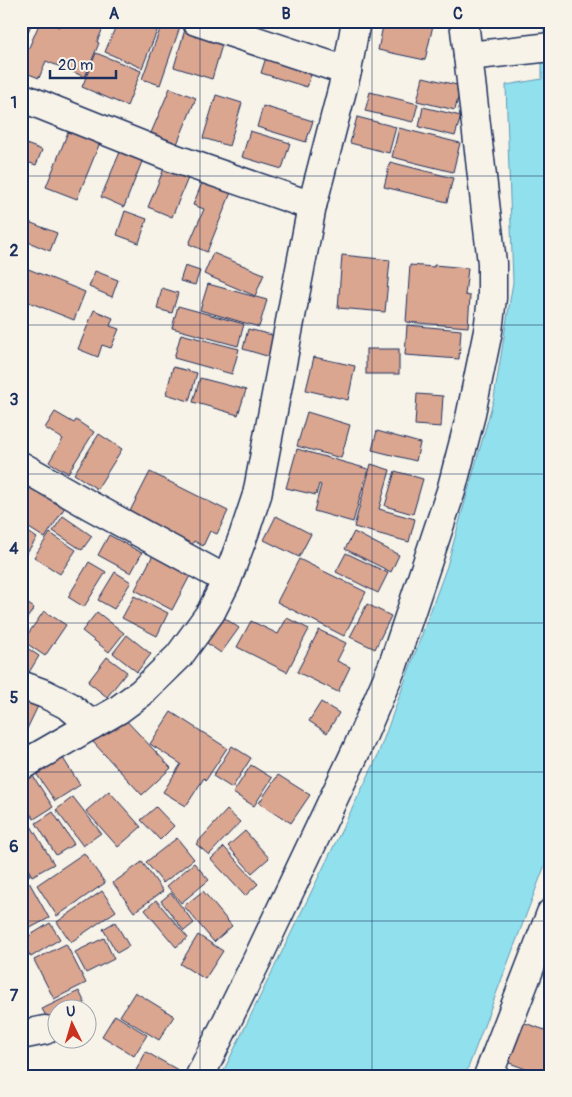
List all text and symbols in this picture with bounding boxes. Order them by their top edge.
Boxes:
text: A [109,4,120,24]
text: B [281,4,291,24]
text: C [453,4,463,24]
scale bar [50,48,116,80]
text: 20 m [58,56,93,75]
text: 1 [11,93,17,113]
text: 2 [10,241,19,261]
text: 3 [10,390,19,410]
text: 4 [9,539,19,559]
text: 5 [10,688,19,708]
text: 6 [9,837,19,857]
text: 7 [10,986,19,1006]
north arrow [48,1000,98,1050]
text: U [66,1003,76,1020]

